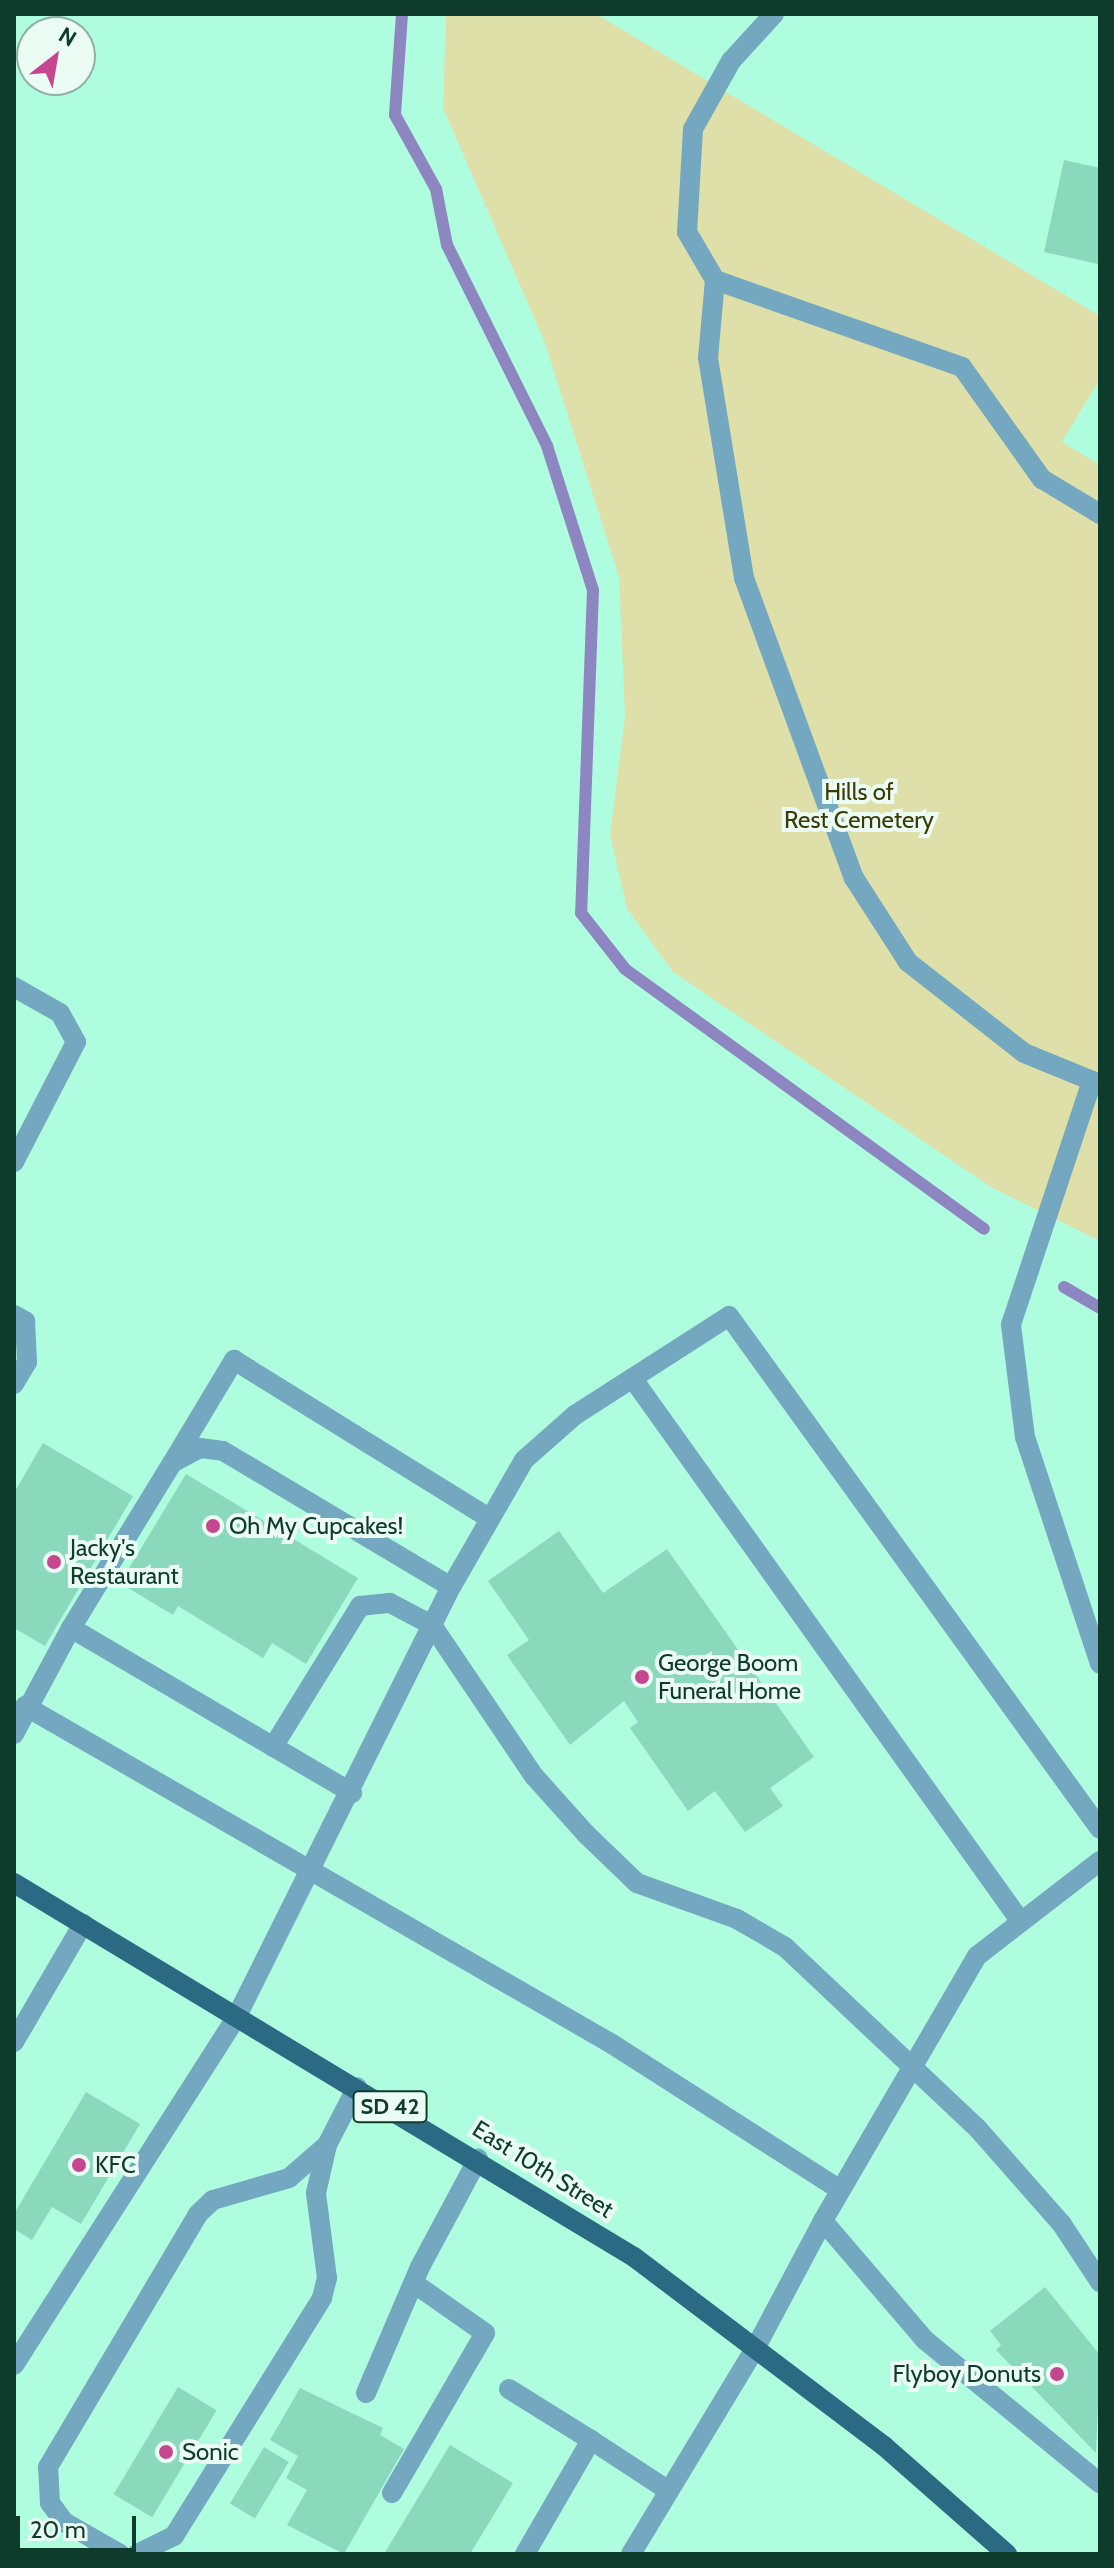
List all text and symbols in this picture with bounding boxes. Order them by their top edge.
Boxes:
north arrow [16,16,96,96]
text: N [54,21,81,52]
park label: Hills of Rest Cemetery [784,778,934,834]
place label: Oh My Cupcakes! [229,1512,403,1540]
marker: Oh My Cupcakes! [204,1517,222,1535]
place label: Jacky's Restaurant [70,1534,179,1590]
marker: Jacky's Restaurant [45,1553,63,1571]
place label: George Boom Funeral Home [658,1649,801,1705]
marker: George Boom Funeral Home [633,1668,651,1686]
road number: SD 42 [352,2089,428,2125]
street label: East 10th Street [467,2114,619,2224]
place label: KFC [95,2151,136,2179]
marker: KFC [70,2156,88,2174]
place label: Flyboy Donuts [893,2360,1041,2388]
marker: Flyboy Donuts [1048,2365,1066,2383]
place label: Sonic [182,2438,239,2466]
marker: Sonic [157,2443,175,2461]
scale bar [20,2500,140,2550]
text: 20 m [30,2515,86,2544]

